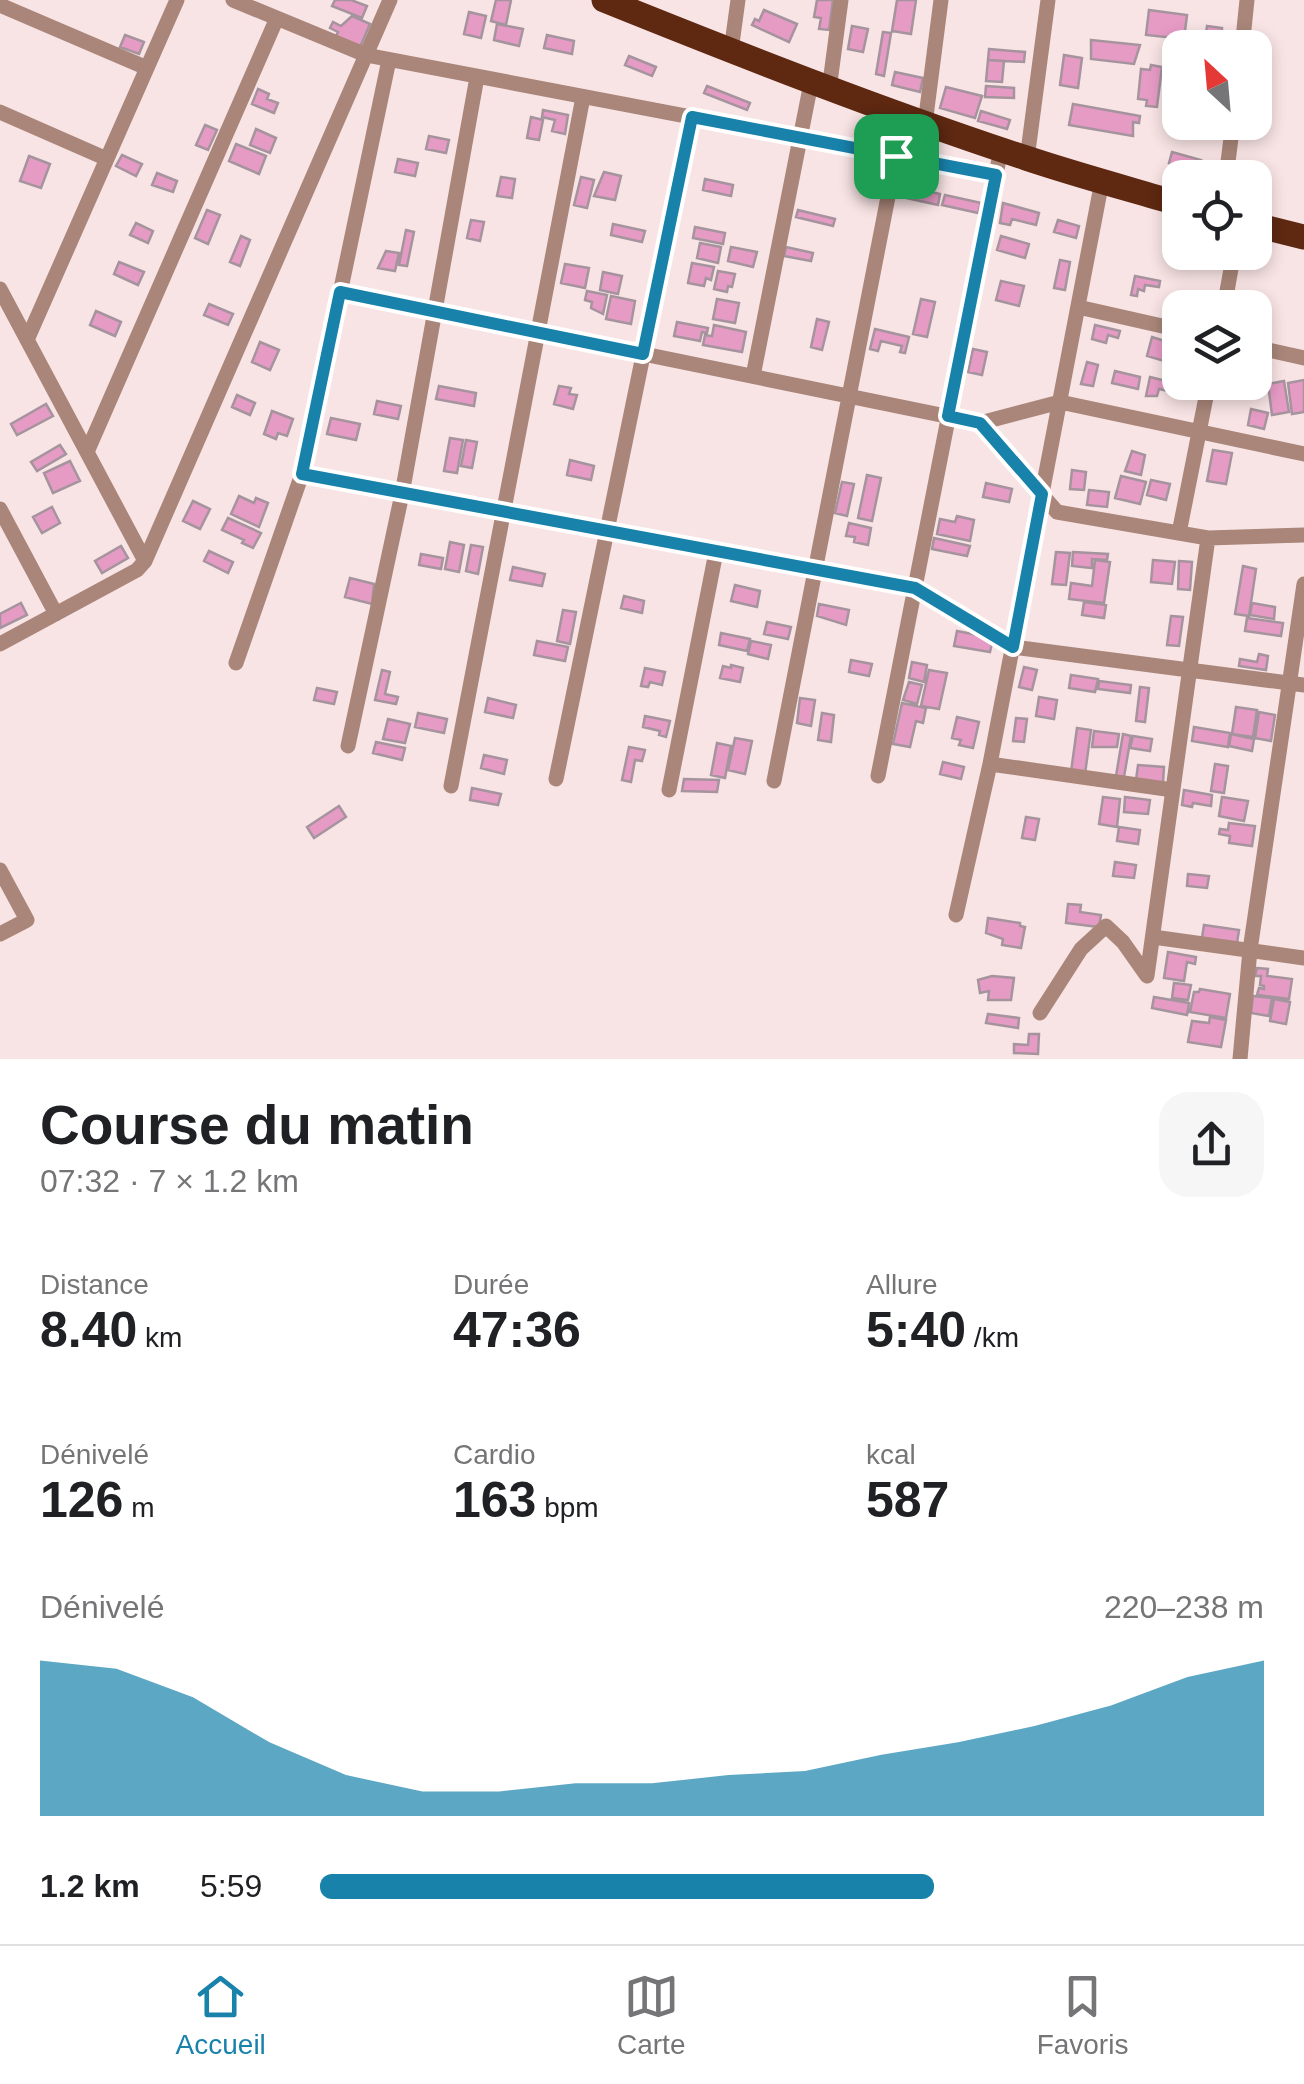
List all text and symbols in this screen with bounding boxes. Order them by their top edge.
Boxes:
north arrow [1162,30,1272,140]
map controls [1162,30,1272,400]
pin [854,114,939,199]
icon: arrive [869,129,924,184]
button: locate [1162,160,1272,270]
button: layers [1162,290,1272,400]
button: share [1159,1092,1264,1197]
text: Course du matin [40,1094,474,1156]
text: 07:32 · 7 × 1.2 km [40,1163,299,1199]
text: Distance [40,1269,149,1300]
text: Durée [453,1269,529,1300]
text: Allure [866,1269,938,1300]
text: 8.40 [40,1302,137,1358]
text: 47:36 [453,1302,581,1358]
text: 5:40 [866,1302,966,1358]
text: km [137,1322,182,1353]
text: /km [966,1322,1019,1353]
text: Dénivelé [40,1439,149,1470]
text: Cardio [453,1439,535,1470]
text: kcal [866,1439,916,1470]
text: 126 [40,1472,123,1528]
text: 163 [453,1472,536,1528]
text: 587 [866,1472,949,1528]
text: m [123,1492,155,1523]
text: bpm [536,1492,599,1523]
text: Dénivelé [40,1589,165,1625]
text: 220–238 m [1104,1589,1264,1625]
text: 1.2 km [40,1868,140,1904]
text: 5:59 [200,1868,262,1904]
tab: Accueil [176,1969,266,2061]
tab: Carte [617,1969,685,2061]
tab: Favoris [1037,1969,1128,2061]

